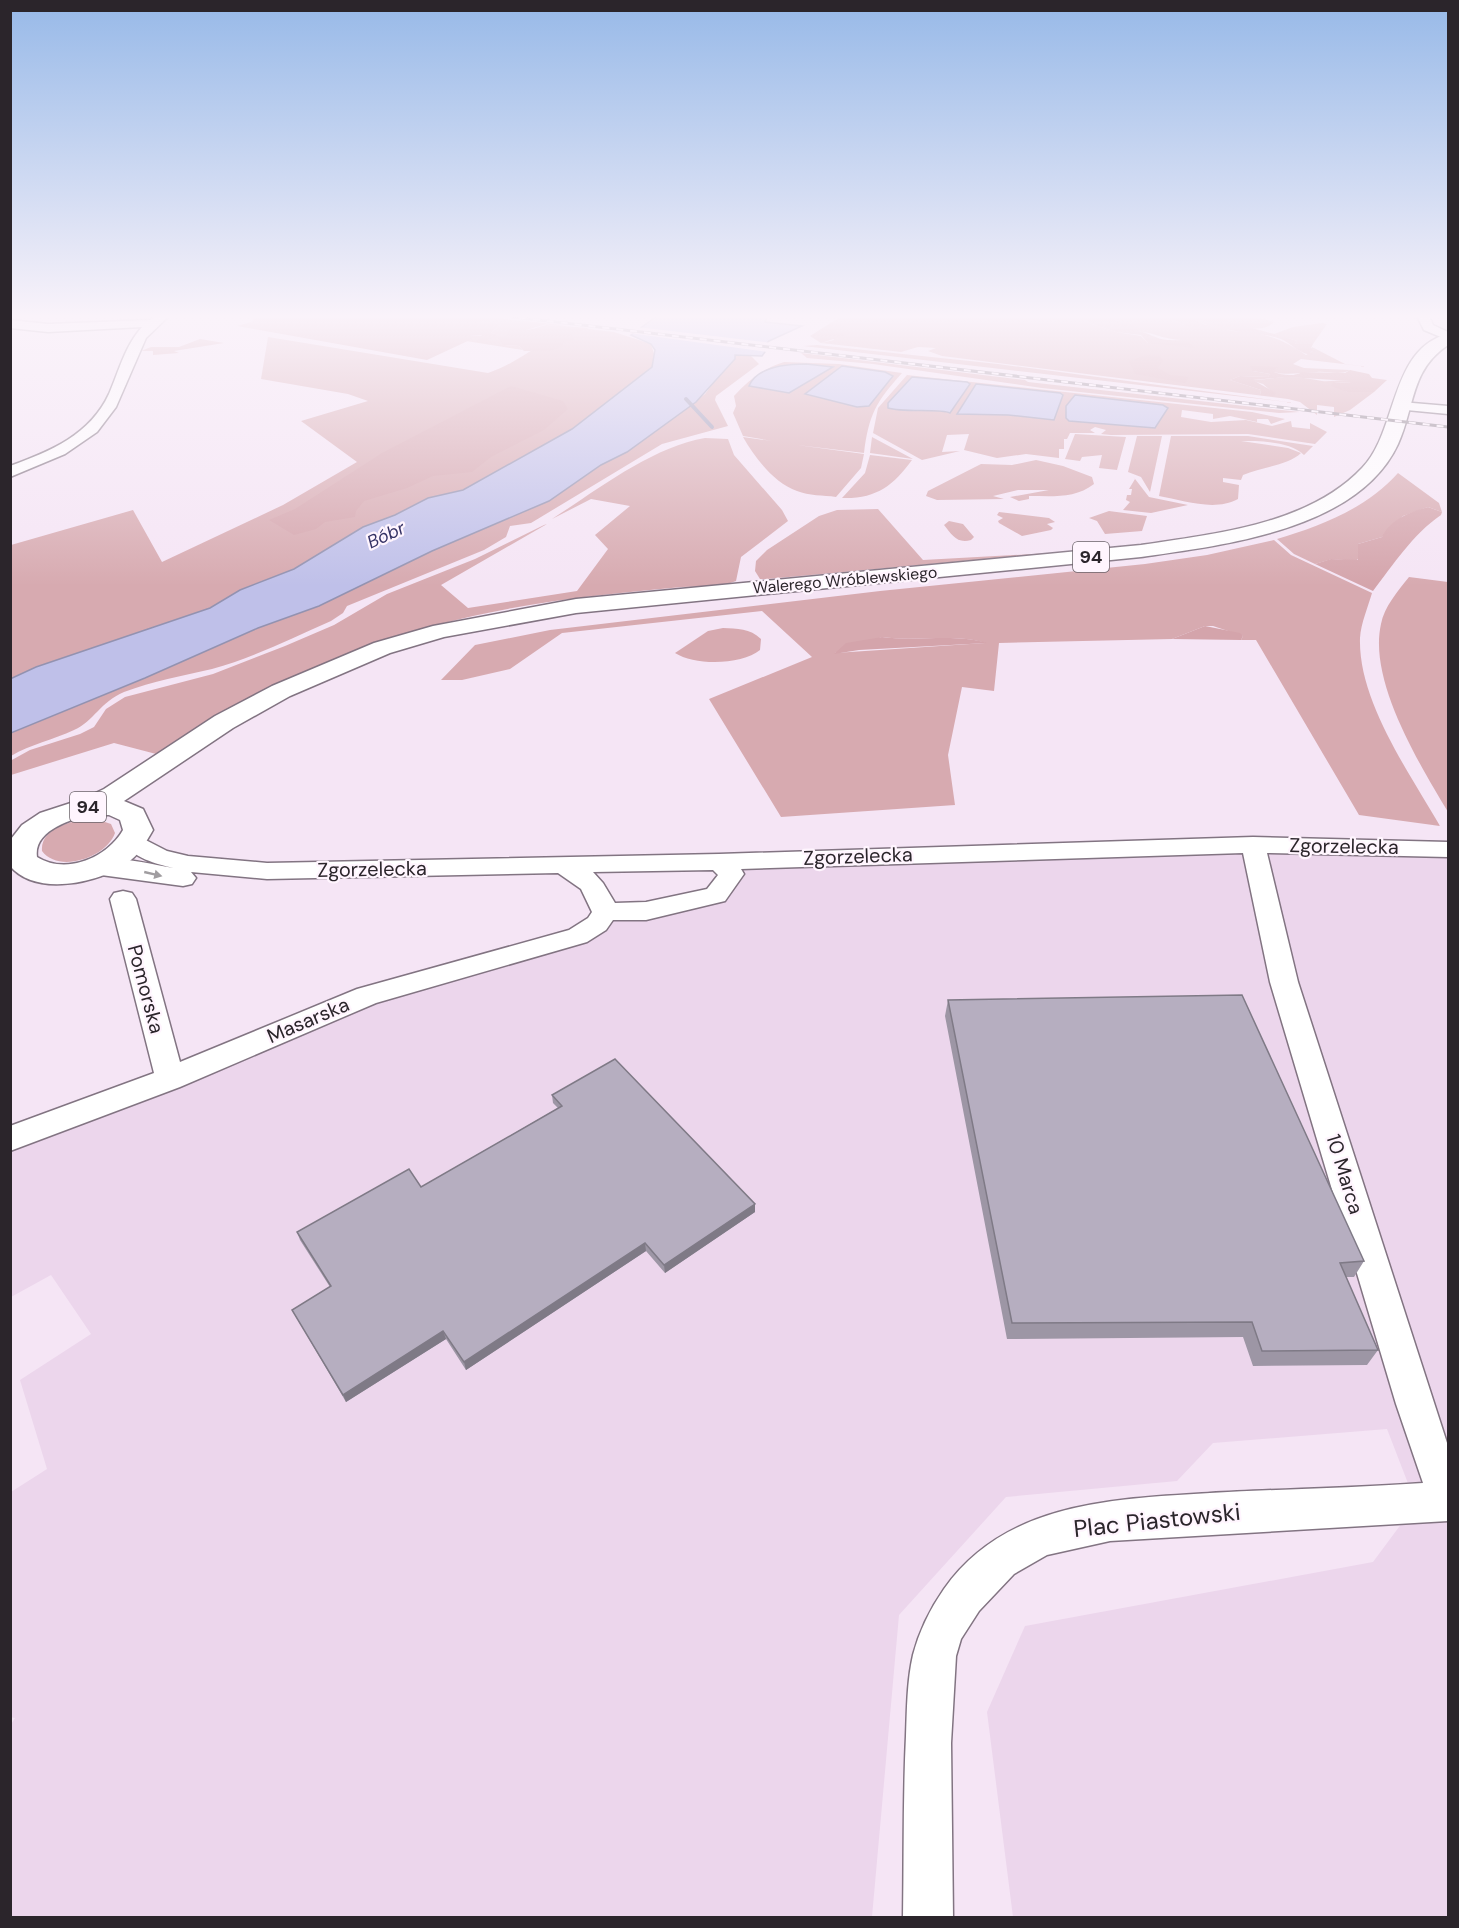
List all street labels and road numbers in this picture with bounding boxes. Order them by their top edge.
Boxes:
road number: 94 [1073,542,1109,572]
street label: Walerego Wróblewskiego [752,561,938,599]
road number: 94 [70,792,106,822]
street label: Zgorzelecka [1289,832,1399,860]
street label: Zgorzelecka [803,841,913,871]
street label: Zgorzelecka [317,855,427,883]
street label: Pomorska [122,942,170,1036]
street label: Masarska [263,991,353,1049]
street label: 10 Marca [1321,1131,1369,1217]
street label: Plac Piastowski [1072,1496,1242,1544]

